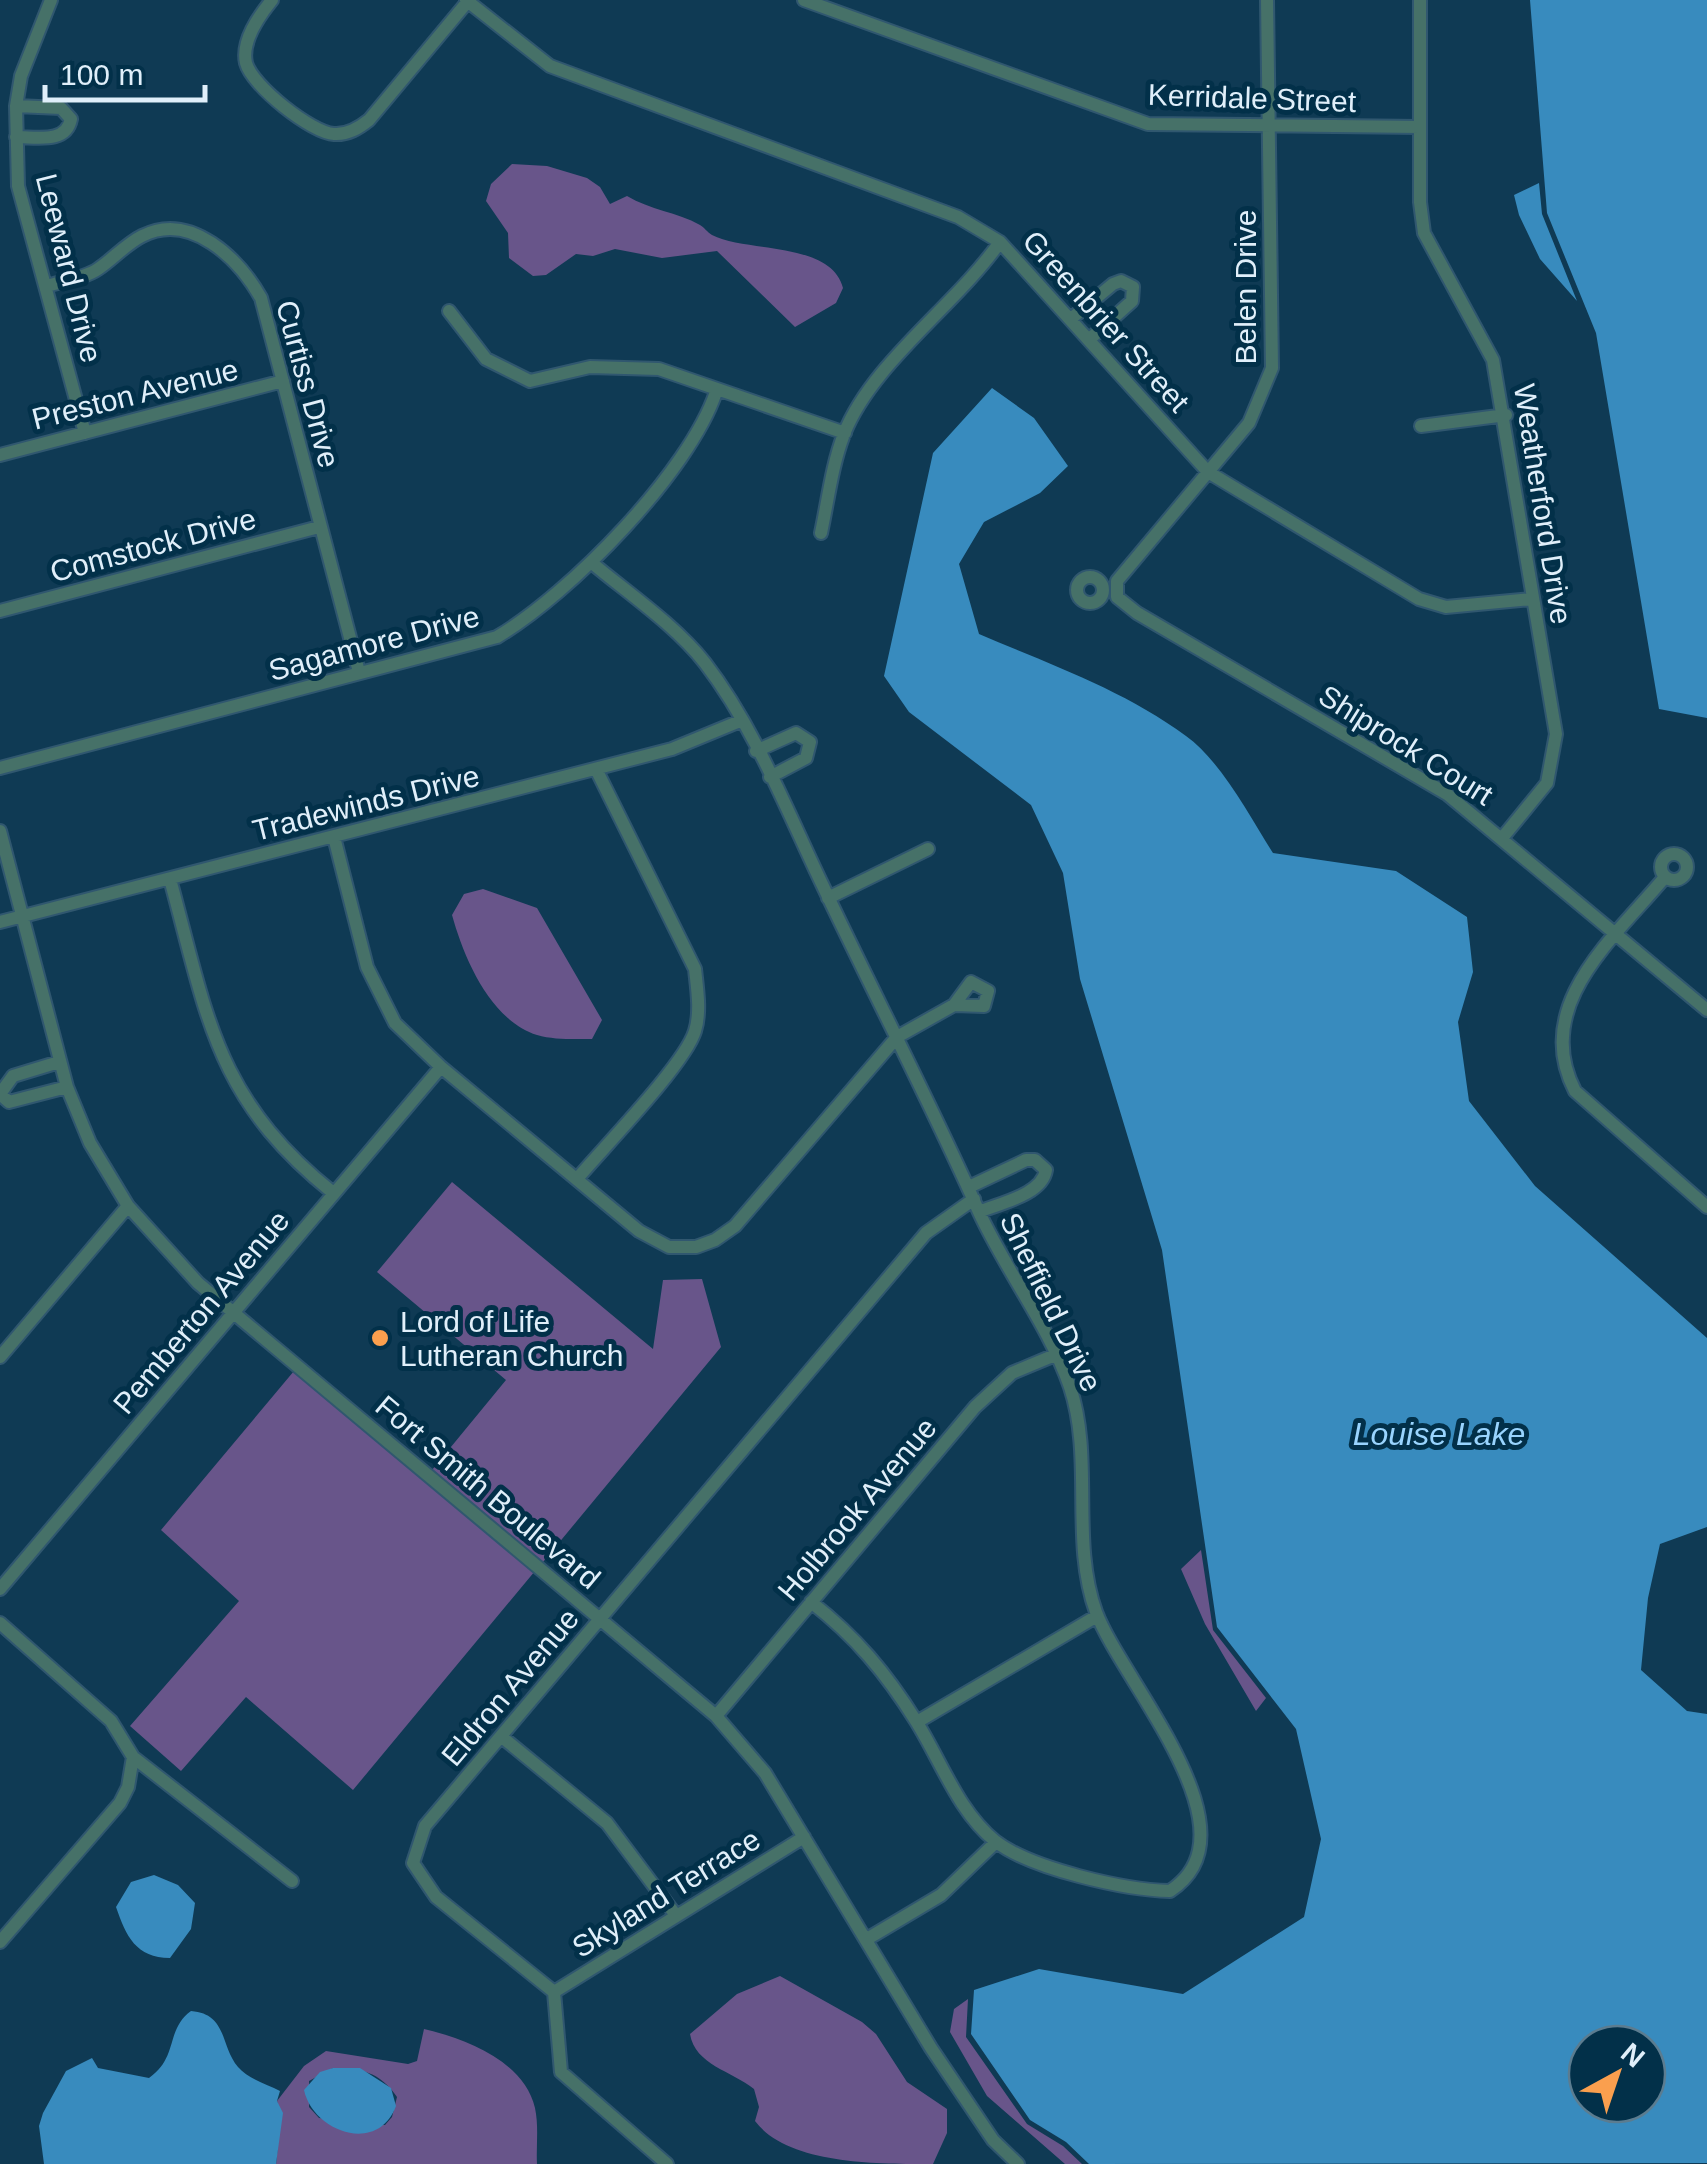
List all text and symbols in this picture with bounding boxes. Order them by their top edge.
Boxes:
scale bar [45,40,205,102]
text: 100 m [60,58,143,91]
street label: Kerridale Street [1147,78,1357,118]
street label: Leeward Drive [30,170,108,366]
street label: Belen Drive [1229,209,1262,365]
street label: Greenbrier Street [1016,224,1196,419]
street label: Curtiss Drive [270,297,346,471]
street label: Preston Avenue [29,352,241,436]
street label: Weatherford Drive [1508,381,1578,627]
street label: Comstock Drive [46,502,260,588]
street label: Sagamore Drive [265,599,483,687]
street label: Shiprock Court [1313,678,1499,812]
street label: Tradewinds Drive [249,759,483,847]
street label: Pemberton Avenue [107,1204,295,1420]
street label: Sheffield Drive [994,1207,1108,1397]
place label: Lord of Life Lutheran Church [400,1305,623,1372]
marker: Lord of Life Lutheran Church [369,1327,391,1349]
street label: Fort Smith Boulevard [369,1389,607,1595]
street label: Holbrook Avenue [771,1411,943,1607]
water label: Louise Lake [1353,1416,1525,1452]
street label: Eldron Avenue [435,1602,585,1772]
street label: Skyland Terrace [566,1822,766,1964]
north arrow [1567,2024,1667,2124]
text: N [1615,2037,1650,2074]

